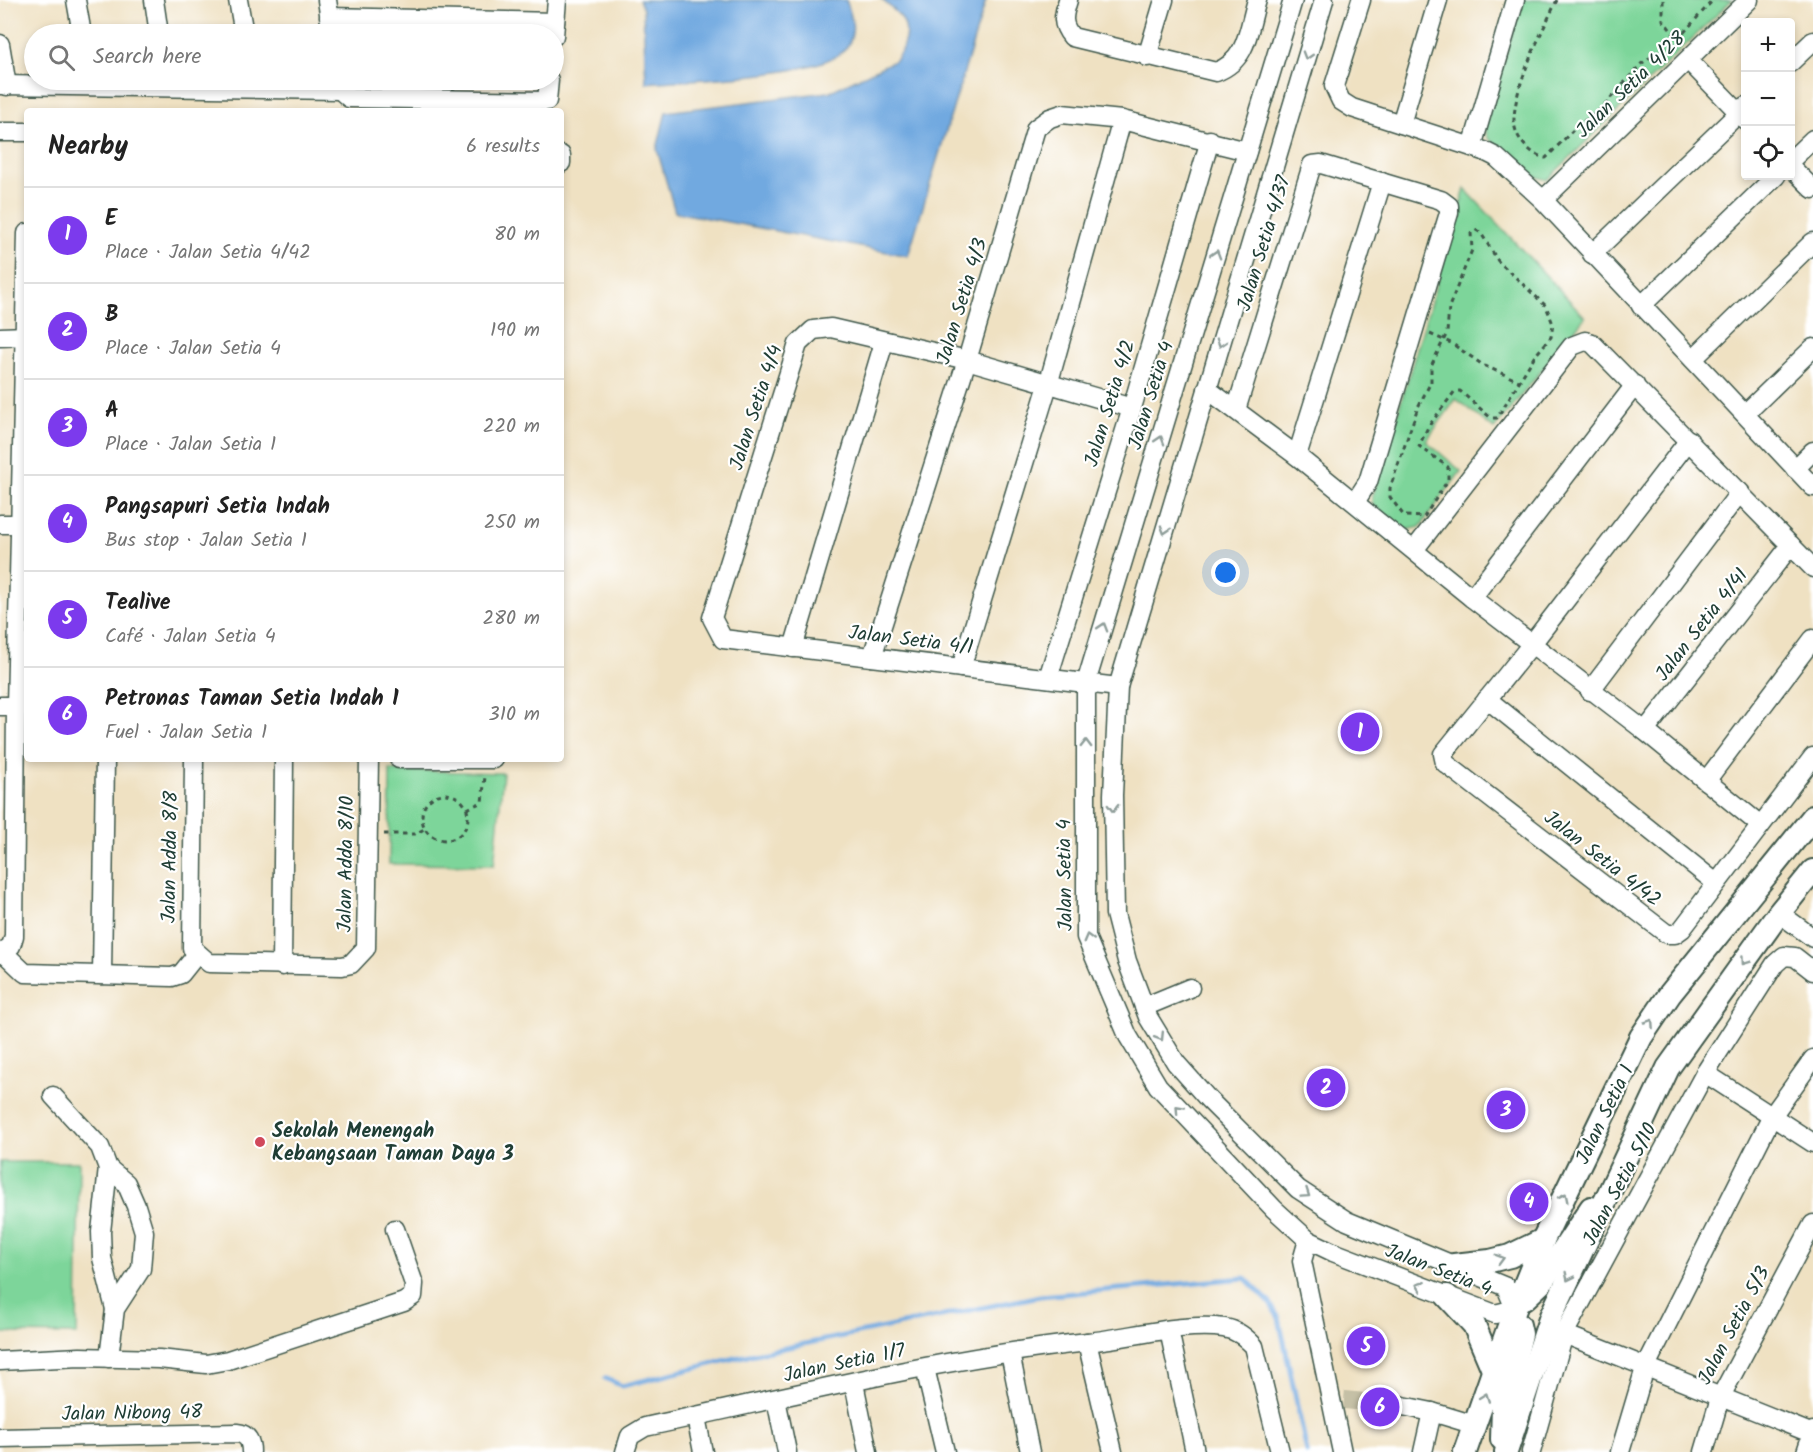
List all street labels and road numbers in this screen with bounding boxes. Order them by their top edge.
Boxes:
street label: Jalan Setia 4/28 [1569,24,1695,147]
street label: Jalan Setia 4/37 [1229,171,1301,315]
street label: Jalan Setia 4/3 [928,234,997,369]
street label: Jalan Setia 4/2 [1076,336,1145,471]
street label: Jalan Setia 4 [1120,337,1184,454]
street label: Jalan Setia 4/4 [722,341,792,475]
street label: Jalan Setia 4/41 [1648,562,1757,689]
street label: Jalan Setia 4/1 [846,617,975,665]
street label: Jalan Adda 8/8 [154,790,188,923]
street label: Jalan Adda 8/10 [330,795,364,933]
street label: Jalan Setia 4/42 [1536,803,1668,916]
street label: Jalan Setia 4 [1049,819,1083,931]
street label: Jalan Setia 1 [1568,1060,1644,1170]
street label: Jalan Setia 5/10 [1575,1118,1667,1252]
street label: Jalan Setia 4 [1380,1236,1496,1306]
street label: Jalan Setia 5/3 [1690,1261,1780,1391]
street label: Jalan Setia 1/7 [781,1335,909,1392]
street label: Jalan Nibong 48 [61,1397,204,1431]

